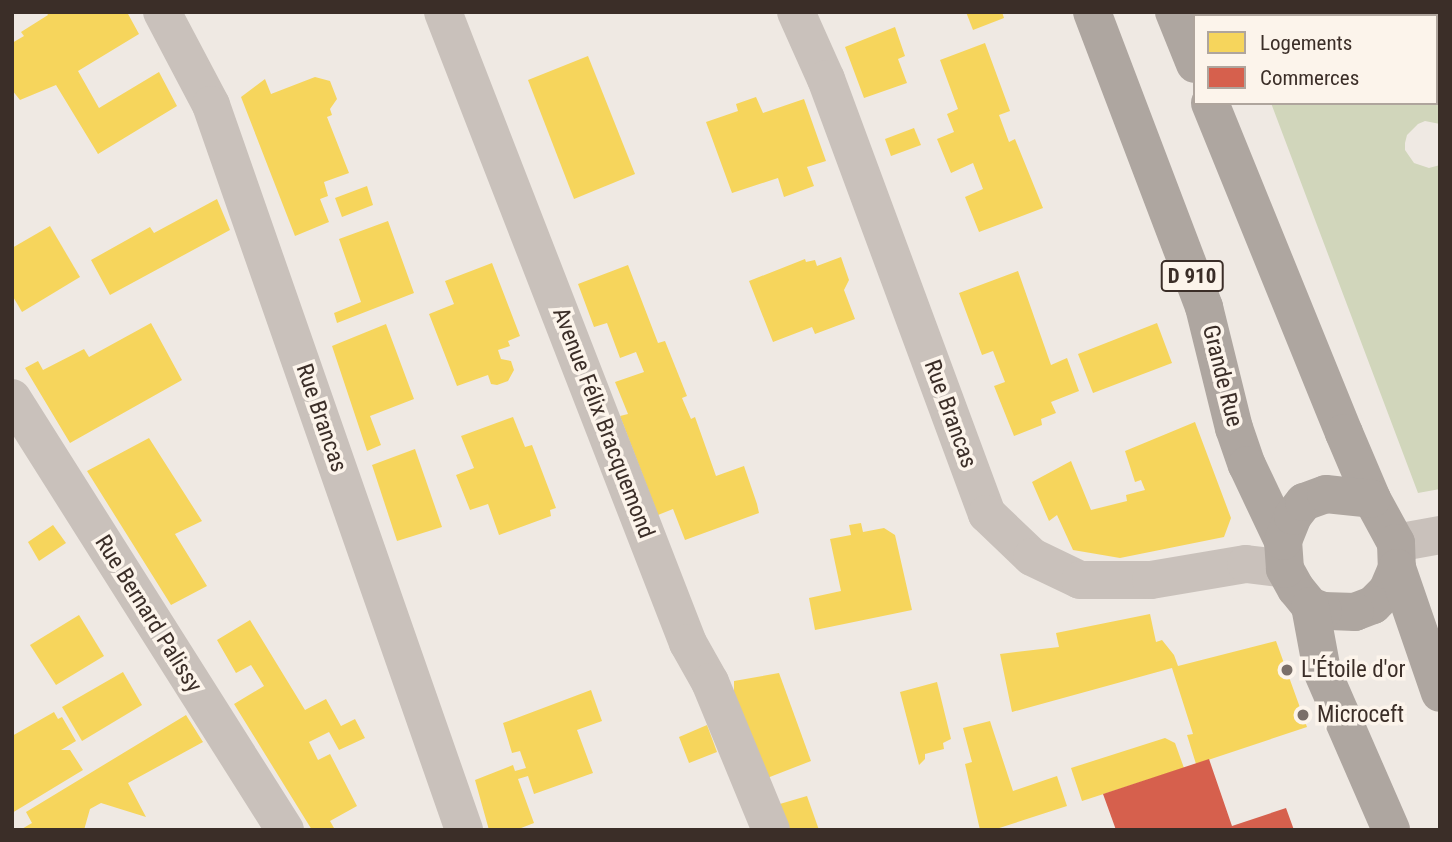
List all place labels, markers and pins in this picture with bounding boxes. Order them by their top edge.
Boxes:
place label: L'Étoile d'or [1301,656,1405,684]
marker: L'Étoile d'or [1279,662,1295,678]
place label: Microceft [1317,701,1404,729]
marker: Microceft [1295,707,1311,723]

